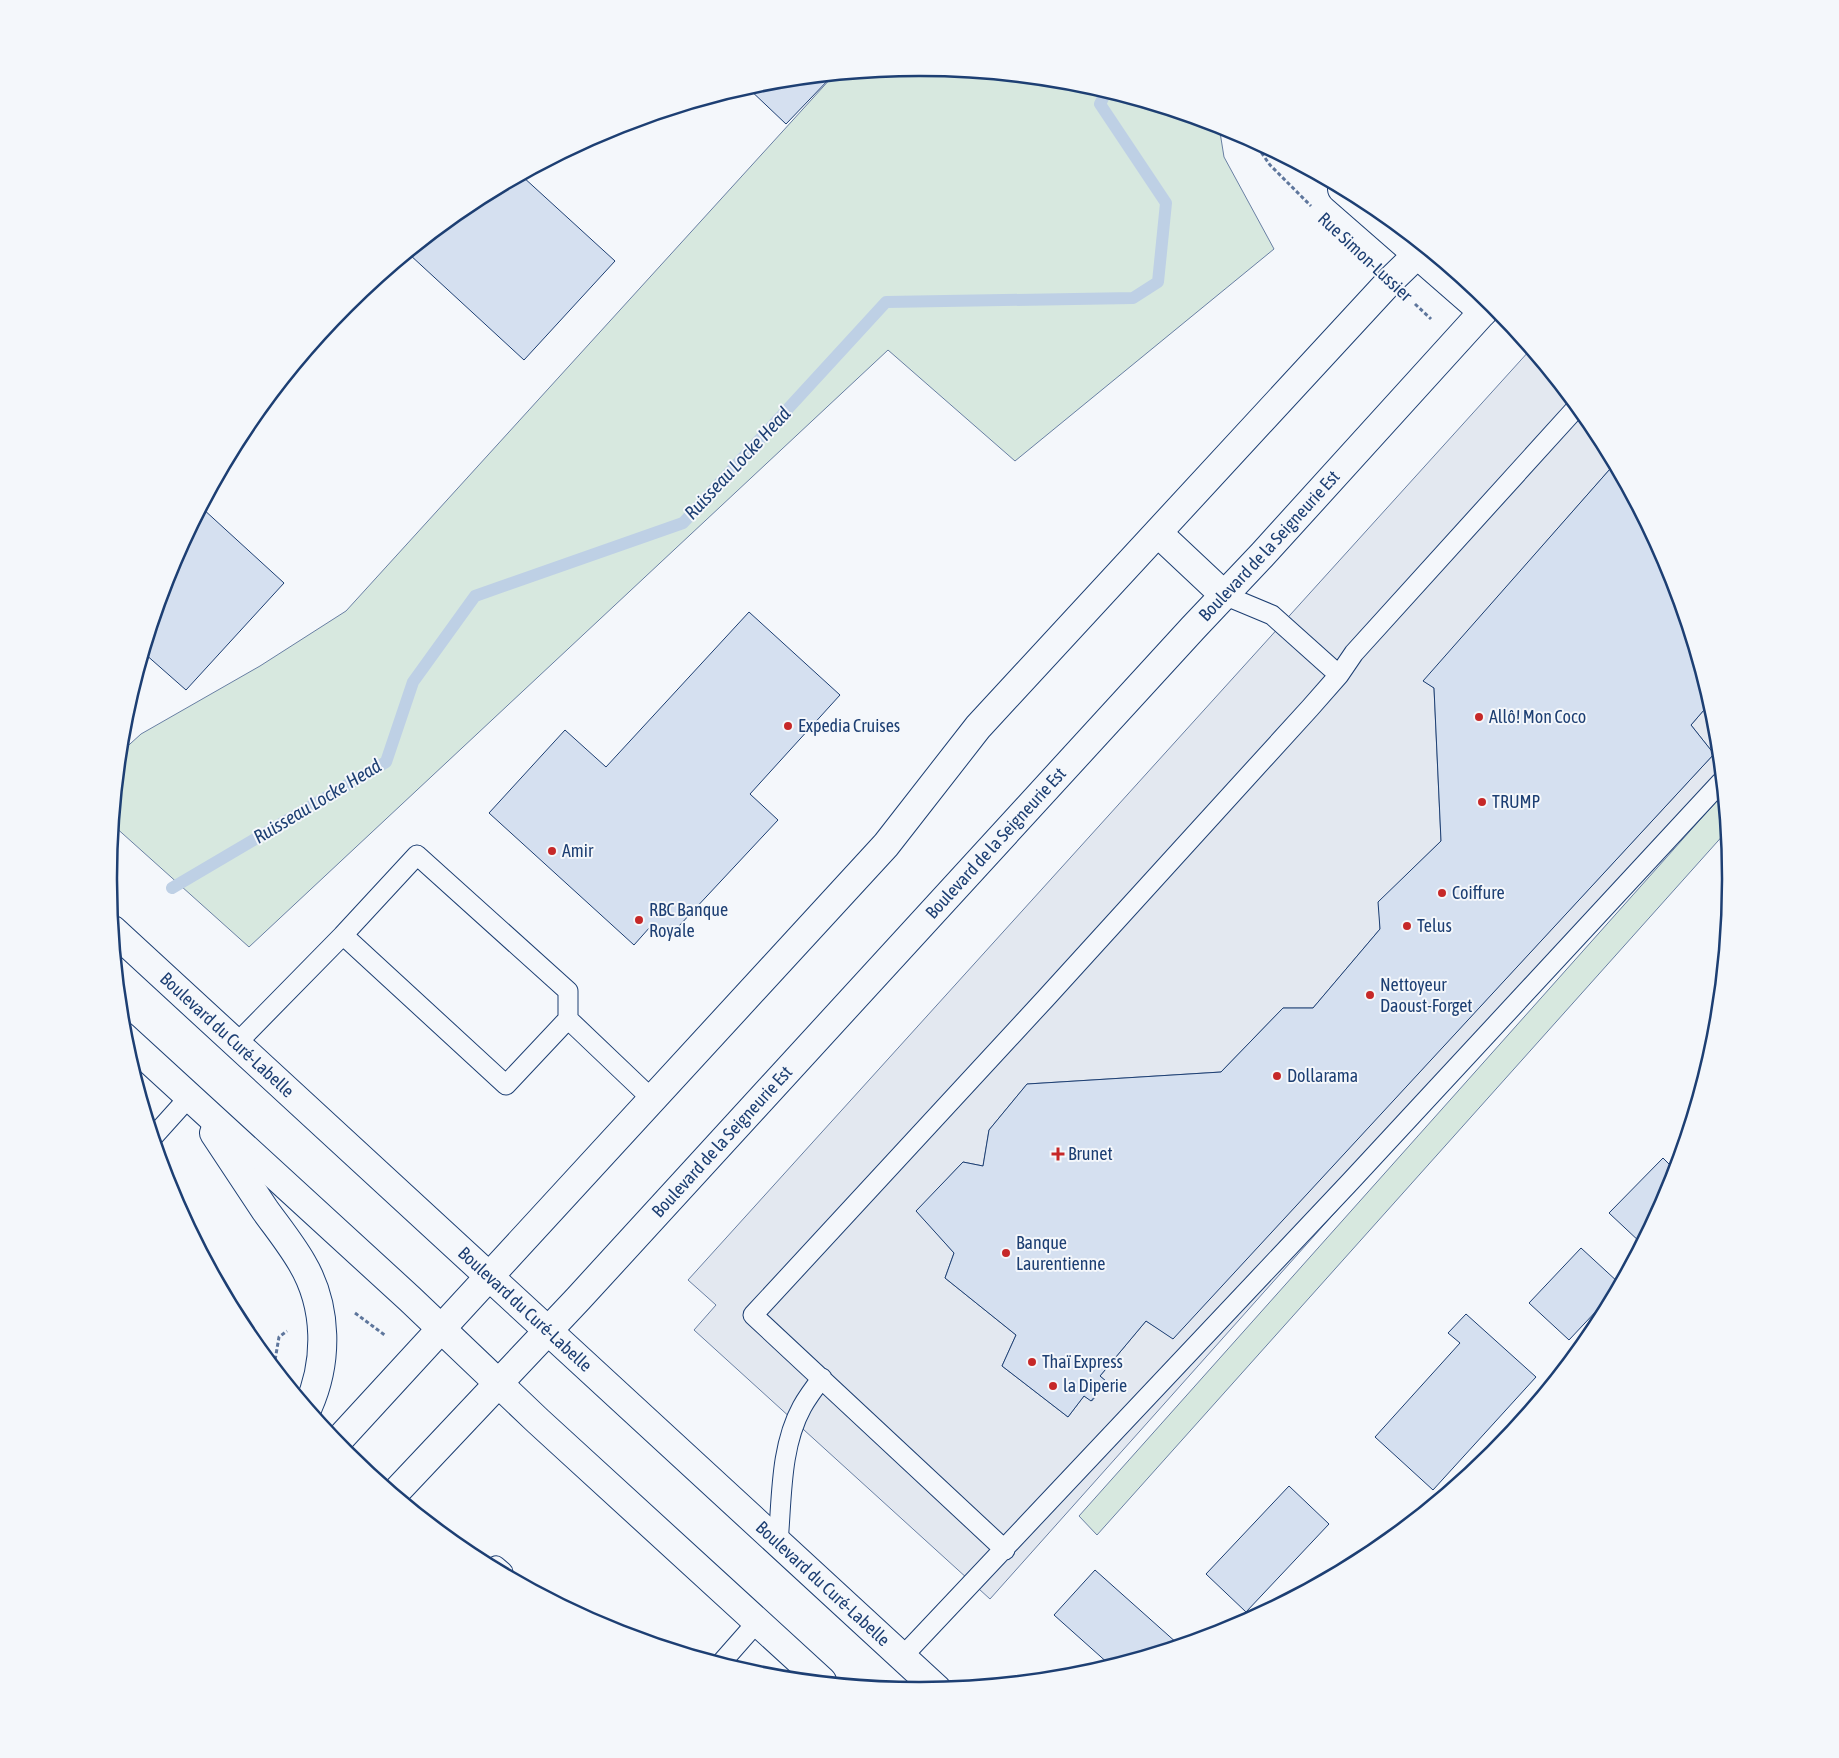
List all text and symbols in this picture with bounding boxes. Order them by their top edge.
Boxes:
street label: Rue Simon-Lussier [1314,208,1417,306]
water label: Ruisseau Locke Head [680,402,794,524]
street label: Boulevard de la Seigneurie Est [1194,466,1344,625]
place label: Allô! Mon Coco [1489,706,1586,727]
marker: Allô! Mon Coco [1473,711,1485,723]
place label: Expedia Cruises [798,715,900,736]
marker: Expedia Cruises [782,720,794,732]
water label: Ruisseau Locke Head [249,754,385,848]
street label: Boulevard de la Seigneurie Est [921,763,1070,923]
place label: TRUMP [1492,791,1541,812]
marker: TRUMP [1476,796,1488,808]
place label: Amir [562,840,594,861]
marker: Amir [546,845,558,857]
place label: Coiffure [1452,882,1505,903]
marker: Coiffure [1436,887,1448,899]
place label: RBC Banque Royale [649,899,728,941]
marker: RBC Banque Royale [633,914,645,926]
place label: Telus [1417,915,1452,936]
marker: Telus [1401,920,1413,932]
street label: Boulevard du Curé-Labelle [156,968,299,1101]
place label: Nettoyeur Daoust-Forget [1380,974,1473,1016]
marker: Nettoyeur Daoust-Forget [1364,989,1376,1001]
street label: Boulevard de la Seigneurie Est [647,1061,796,1221]
place label: Dollarama [1287,1065,1358,1086]
marker: Dollarama [1271,1070,1283,1082]
place label: Brunet [1068,1143,1113,1164]
marker: Brunet [1052,1148,1064,1160]
place label: Banque Laurentienne [1016,1232,1105,1274]
street label: Boulevard du Curé-Labelle [454,1242,596,1376]
marker: Banque Laurentienne [1000,1247,1012,1259]
place label: Thaï Express [1042,1351,1123,1372]
marker: Thaï Express [1026,1356,1038,1368]
place label: la Diperie [1063,1375,1127,1396]
marker: la Diperie [1047,1380,1059,1392]
street label: Boulevard du Curé-Labelle [752,1517,894,1650]

